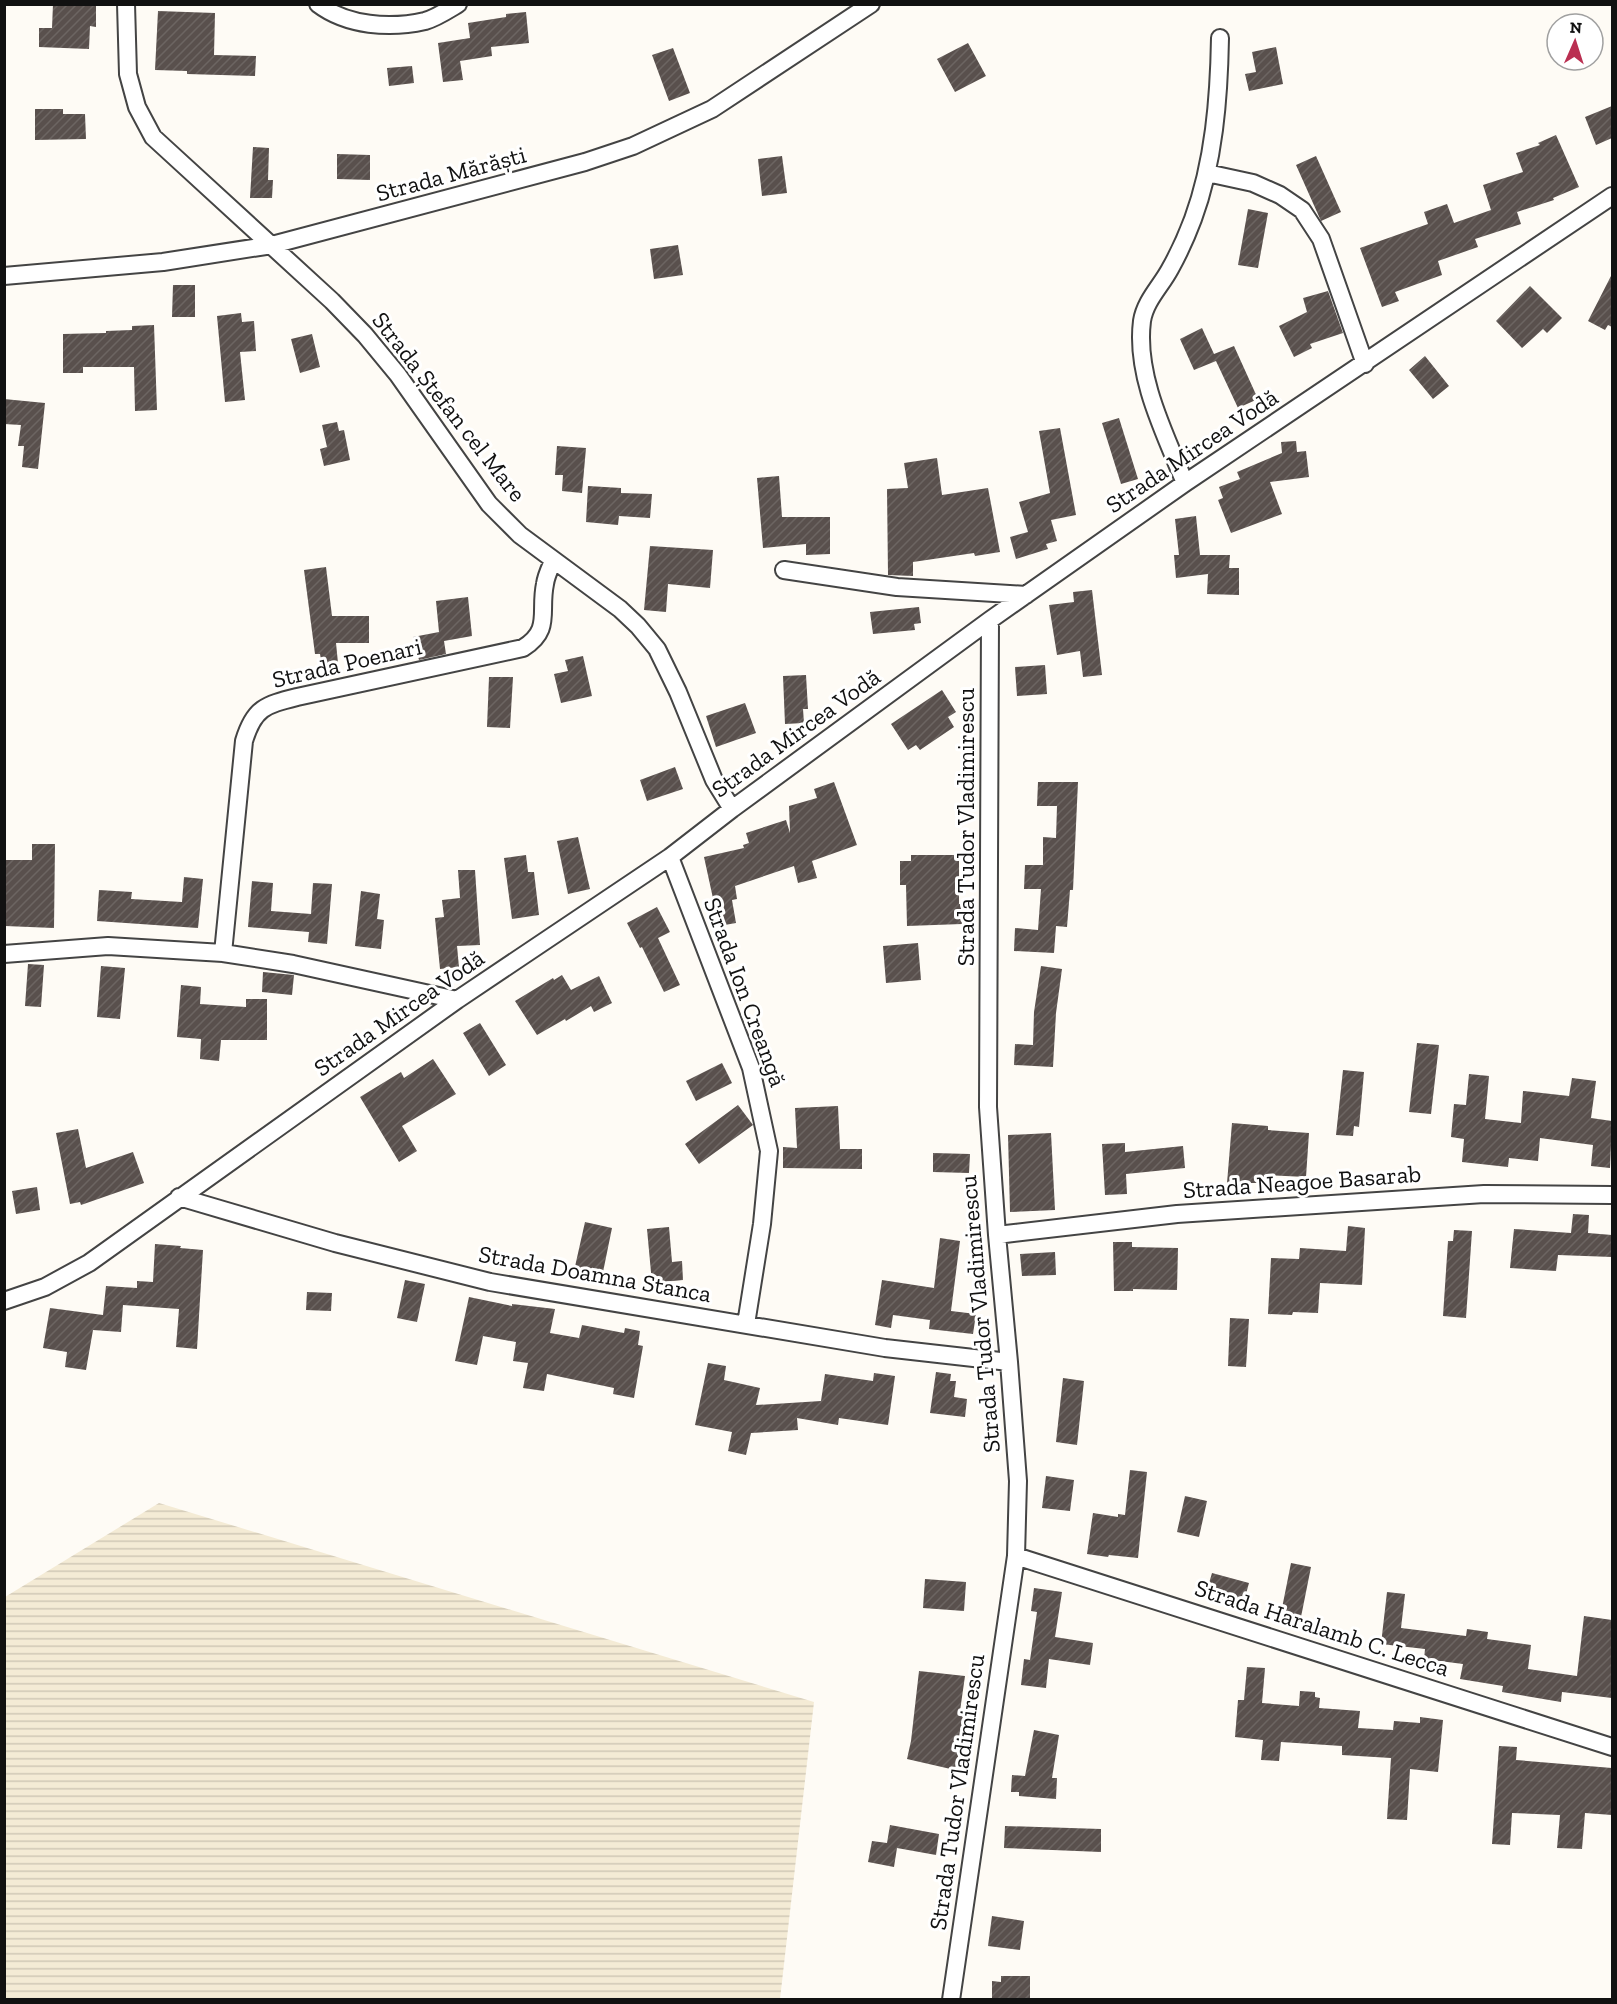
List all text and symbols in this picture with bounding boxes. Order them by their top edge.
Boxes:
north arrow [1545,12,1605,72]
text: N [1569,18,1582,37]
street label: Strada Mărăști [373,140,529,207]
street label: Strada Ștefan cel Mare [366,306,533,507]
street label: Strada Mircea Vodă [1100,382,1284,519]
street label: Strada Poenari [269,631,425,694]
street label: Strada Mircea Vodă [706,661,886,803]
street label: Strada Tudor Vladimirescu [951,687,980,966]
street label: Strada Ion Creangă [698,893,793,1091]
street label: Strada Mircea Vodă [308,943,490,1082]
street label: Strada Neagoe Basarab [1182,1159,1422,1204]
street label: Strada Tudor Vladimirescu [953,1173,1006,1454]
street label: Strada Doamna Stanca [477,1239,714,1308]
street label: Strada Haralamb C. Lecca [1191,1573,1453,1683]
street label: Strada Tudor Vladimirescu [923,1651,990,1932]

